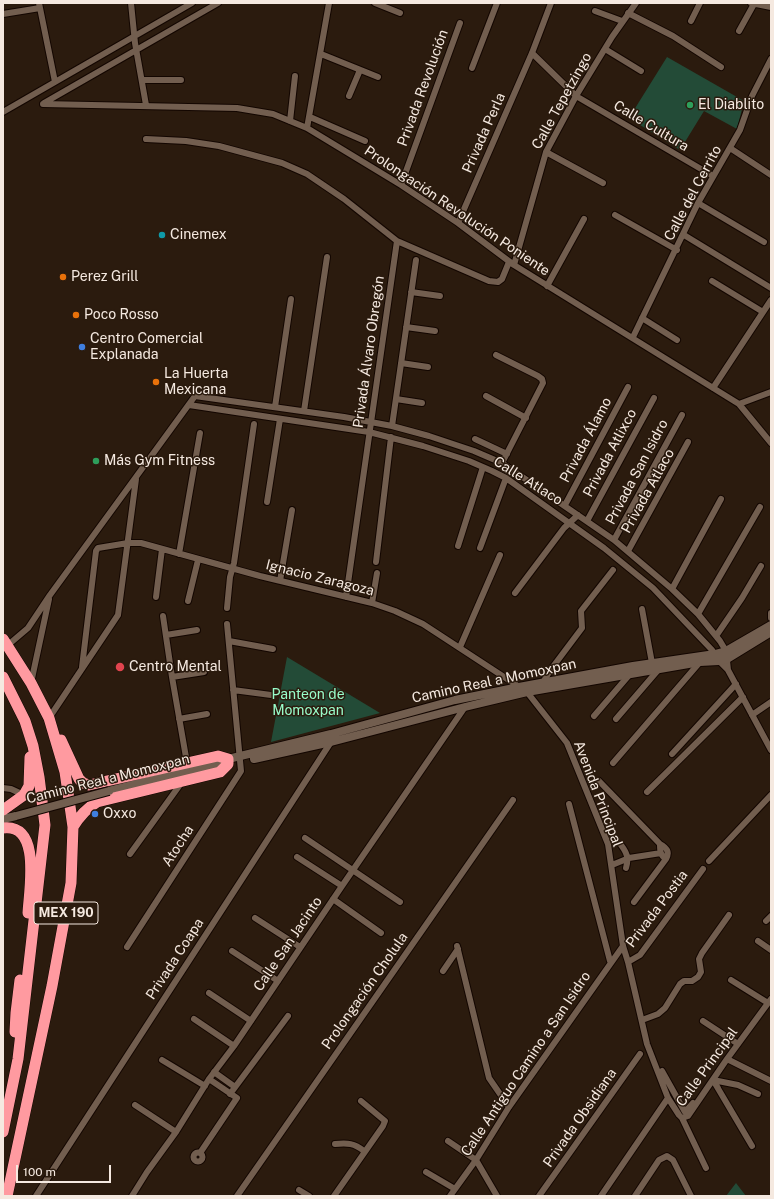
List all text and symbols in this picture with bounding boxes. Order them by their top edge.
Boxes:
street label: Privada Revolución [394,27,452,149]
street label: Calle Tepetzingo [528,50,596,152]
street label: Privada Perla [459,90,509,176]
street label: Calle Cultura [610,97,692,155]
place label: El Diablito [698,97,764,113]
marker: El Diablito [685,100,695,110]
street label: Prolongación Revolución Poniente [361,142,553,280]
street label: Calle del Cerrito [661,142,725,244]
place label: Cinemex [170,227,227,243]
marker: Cinemex [157,230,167,240]
place label: Perez Grill [71,269,139,285]
marker: Perez Grill [58,272,68,282]
street label: Privada Álvaro Obregón [350,275,388,429]
place label: Poco Rosso [84,307,159,323]
marker: Poco Rosso [71,310,81,320]
place label: Centro Comercial Explanada [90,331,203,364]
marker: Centro Comercial Explanada [77,342,87,352]
place label: La Huerta Mexicana [164,366,228,398]
marker: La Huerta Mexicana [151,377,161,387]
street label: Privada Álamo [557,395,615,485]
street label: Privada Atlixco [580,406,640,500]
street label: Privada San Isidro [602,417,672,527]
street label: Privada Atlaco [618,446,678,536]
place label: Más Gym Fitness [104,453,215,469]
street label: Calle Atlaco [490,453,566,509]
marker: Más Gym Fitness [91,456,101,466]
street label: Ignacio Zaragoza [264,556,376,600]
street label: Camino Real a Momoxpan [410,655,578,707]
place label: Centro Mental [129,659,222,675]
marker: Centro Mental [114,661,126,673]
park label: Panteon de Momoxpan [271,687,345,720]
street label: Avenida Principal [570,739,626,849]
street label: Camino Real a Momoxpan [25,751,191,807]
place label: Oxxo [103,806,136,822]
marker: Oxxo [90,809,100,819]
street label: Atocha [159,822,197,870]
street label: Privada Postia [623,867,691,951]
street label: Calle San Jacinto [250,894,326,994]
road number: MEX 190 [34,902,98,924]
street label: Privada Coapa [143,915,207,1003]
street label: Prolongación Cholula [318,929,412,1053]
street label: Calle Antiguo Camino a San Isidro [458,968,594,1160]
street label: Calle Principal [673,1024,741,1110]
street label: Privada Obsidiana [540,1065,620,1171]
scale bar [18,1157,113,1183]
text: 100 m [23,1165,56,1179]

